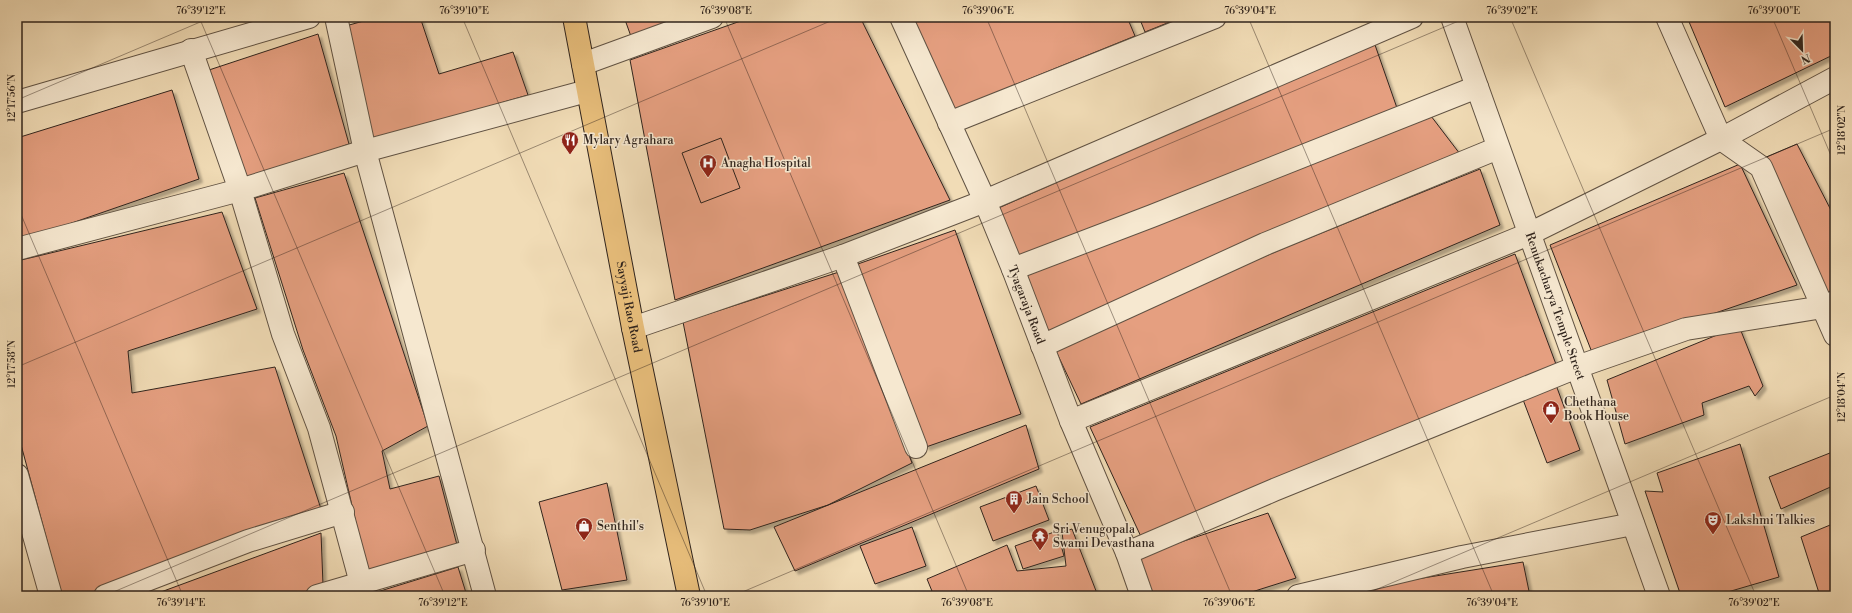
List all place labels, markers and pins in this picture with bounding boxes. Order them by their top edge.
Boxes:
restaurant icon: Mylary Agrahara [560,130,580,155]
place label: Mylary Agrahara [583,133,675,148]
hospital icon: Anagha Hospital [698,153,718,178]
place label: Anagha Hospital [720,156,811,171]
place label: Chethana Book House [1563,395,1629,424]
shop icon: Chethana Book House [1541,399,1561,424]
building icon: Jain School [1004,489,1024,514]
place label: Jain School [1026,492,1089,507]
theatre icon: Lakshmi Talkies [1703,510,1723,535]
place label: Lakshmi Talkies [1726,513,1815,528]
shop icon: Senthil's [574,516,594,541]
place label: Senthil's [597,519,644,534]
place label: Sri Venugopala Swami Devasthana [1053,522,1156,551]
temple icon: Sri Venugopala Swami Devasthana [1030,526,1050,551]

